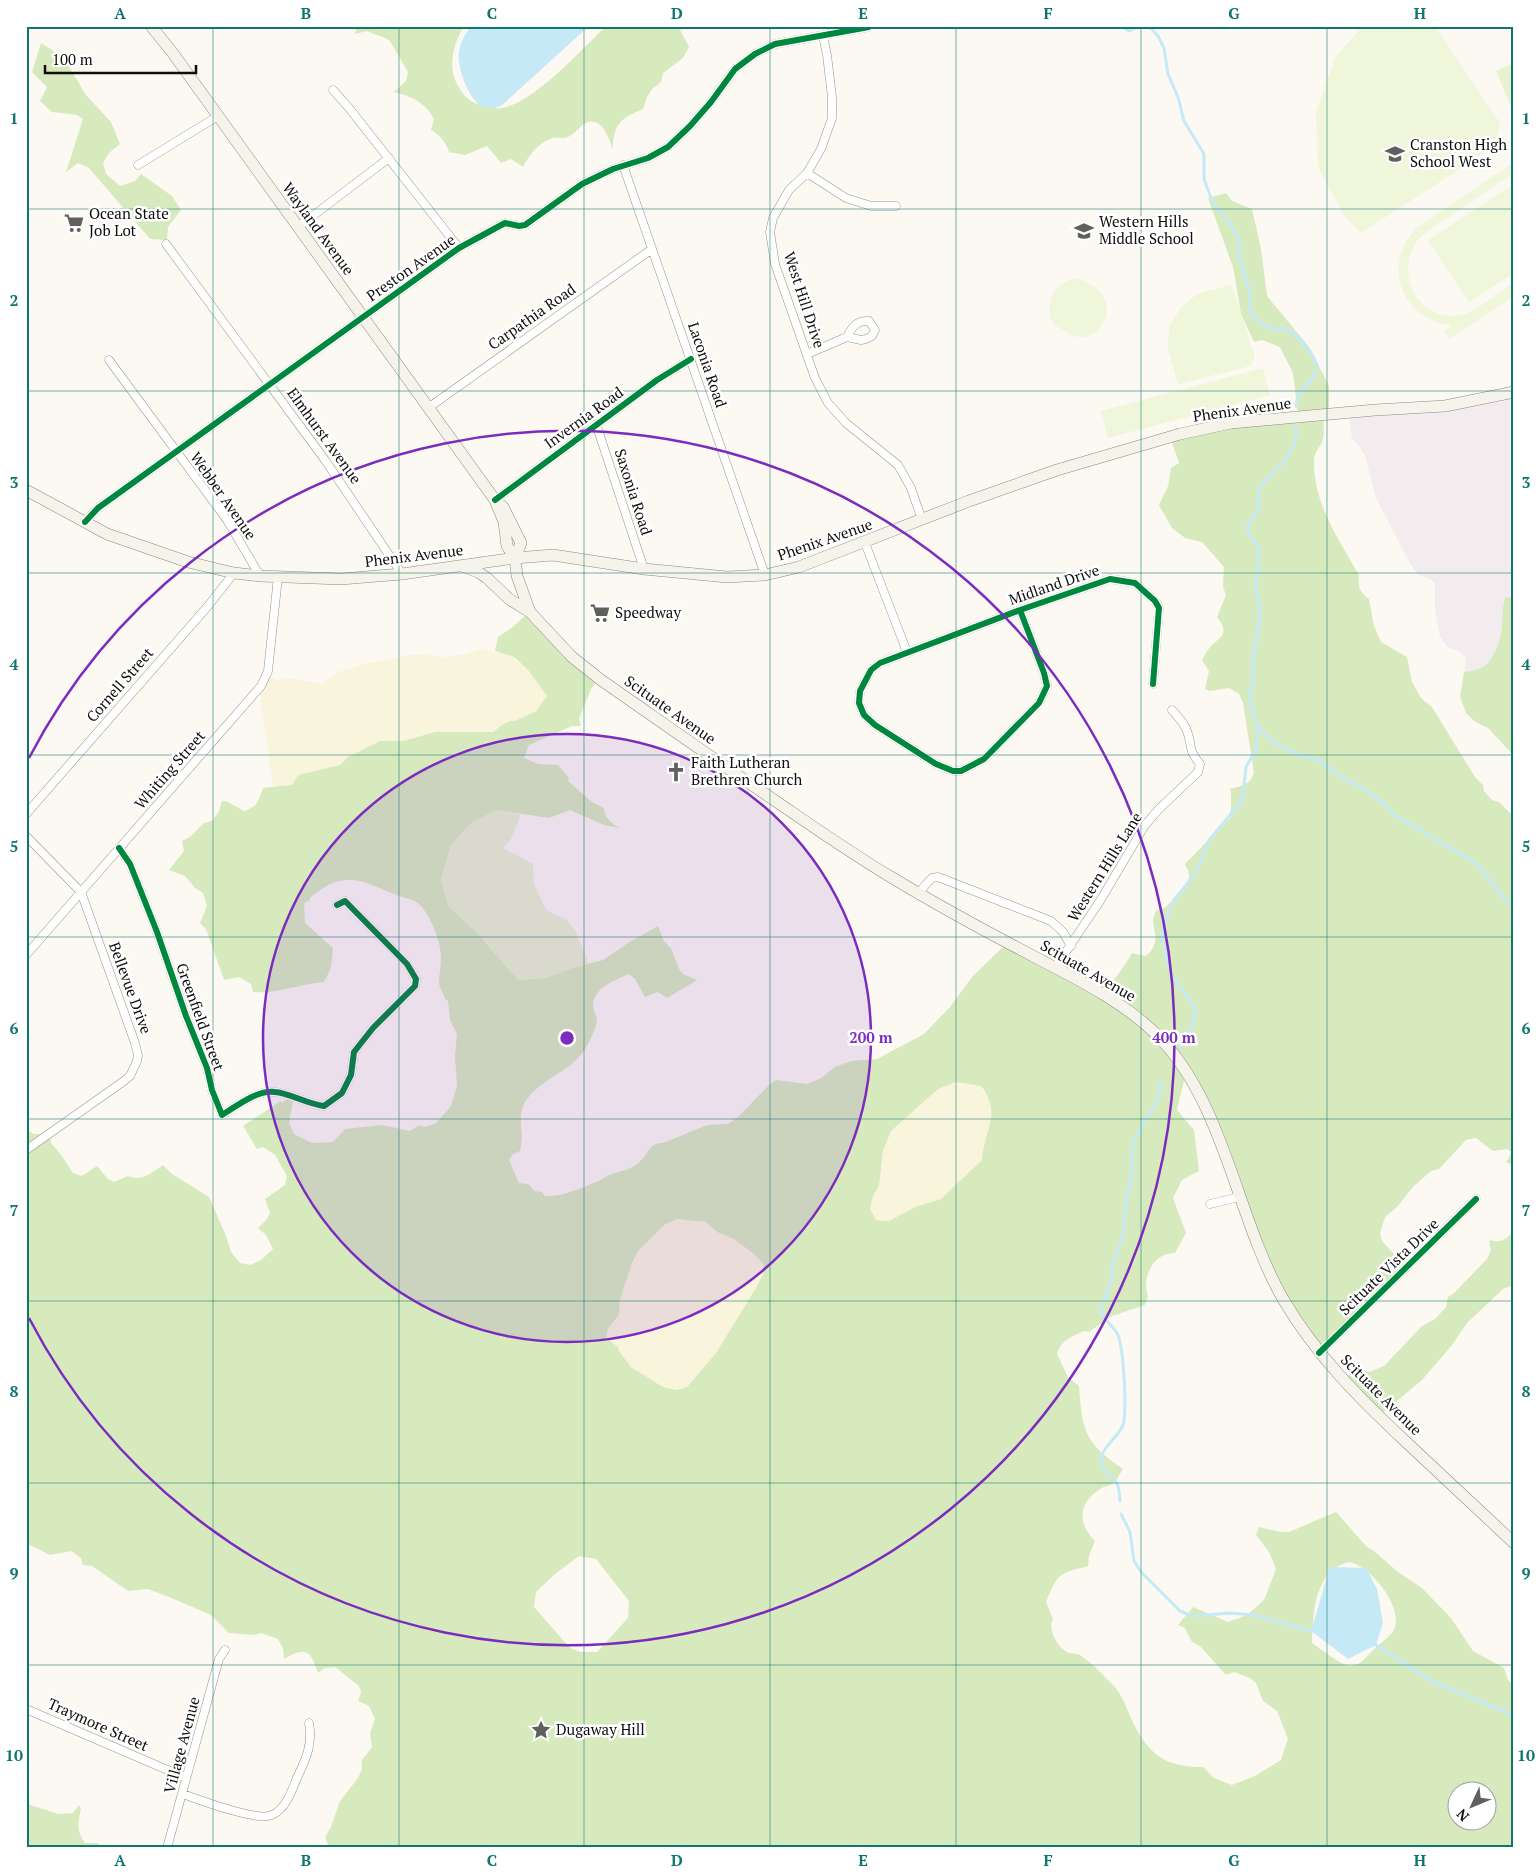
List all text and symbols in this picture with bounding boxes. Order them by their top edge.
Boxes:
text: A [114,2,126,24]
text: B [301,2,311,24]
text: C [487,2,497,24]
text: D [671,2,683,24]
text: E [858,2,868,24]
text: F [1043,2,1053,24]
text: G [1228,2,1240,24]
text: H [1414,2,1426,24]
scale bar [45,42,196,74]
text: 100 m [52,49,93,69]
text: 1 [9,107,19,129]
text: 1 [1521,107,1531,129]
place label: Cranston High School West [1410,134,1507,171]
school or university icon: Cranston High School West [1384,143,1406,165]
street label: Wayland Avenue [278,178,359,279]
place label: Ocean State Job Lot [89,203,169,240]
place label: Western Hills Middle School [1099,211,1194,248]
supermarket icon: Ocean State Job Lot [63,212,85,234]
school or university icon: Western Hills Middle School [1073,220,1095,242]
street label: Preston Avenue [362,229,459,305]
street label: West Hill Drive [780,249,830,350]
street label: Carpathia Road [484,279,579,354]
text: 2 [9,289,19,311]
text: 2 [1521,289,1531,311]
street label: Laconia Road [684,319,732,410]
street label: Invernia Road [540,382,627,453]
street label: Elmhurst Avenue [283,383,366,487]
street label: Phenix Avenue [1191,392,1292,426]
street label: Saxonia Road [611,446,657,537]
street label: Webber Avenue [186,448,261,543]
text: 3 [9,471,19,493]
text: 3 [1521,471,1531,493]
street label: Phenix Avenue [775,513,875,565]
street label: Phenix Avenue [364,539,464,571]
street label: Midland Drive [1006,559,1102,609]
supermarket icon: Speedway [589,602,611,624]
place label: Speedway [615,602,681,622]
street label: Cornell Street [81,643,157,726]
text: 4 [9,653,19,675]
text: 4 [1521,653,1531,675]
street label: Scituate Avenue [621,670,720,748]
street label: Whiting Street [130,726,209,813]
place label: Faith Lutheran Brethren Church [691,752,803,789]
church icon: Faith Lutheran Brethren Church [665,761,687,783]
street label: Western Hills Lane [1062,808,1146,925]
text: 5 [9,835,19,857]
text: 5 [1521,835,1531,857]
street label: Scituate Avenue [1037,935,1140,1006]
street label: Bellevue Drive [105,939,157,1036]
street label: Greenfield Street [172,960,230,1074]
text: 6 [9,1017,19,1039]
text: 6 [1521,1017,1531,1039]
text: 200 m [849,1027,893,1047]
text: 400 m [1152,1027,1196,1047]
centre of rings [558,1029,576,1047]
text: 7 [9,1199,19,1221]
text: 7 [1521,1199,1531,1221]
street label: Scituate Vista Drive [1334,1213,1443,1319]
street label: Scituate Avenue [1337,1349,1427,1439]
text: 8 [9,1380,19,1402]
text: 8 [1521,1380,1531,1402]
text: 9 [9,1562,19,1584]
text: 9 [1521,1562,1531,1584]
street label: Traymore Street [45,1693,152,1755]
street label: Village Avenue [159,1694,204,1795]
place icon: Dugaway Hill [530,1719,552,1741]
place label: Dugaway Hill [556,1719,645,1739]
text: 10 [5,1744,23,1766]
text: 10 [1517,1744,1535,1766]
north arrow [1448,1782,1498,1832]
text: N [1452,1805,1473,1826]
text: A [114,1849,126,1871]
text: B [301,1849,311,1871]
text: C [487,1849,497,1871]
text: D [671,1849,683,1871]
text: E [858,1849,868,1871]
text: F [1043,1849,1053,1871]
text: G [1228,1849,1240,1871]
text: H [1414,1849,1426,1871]

